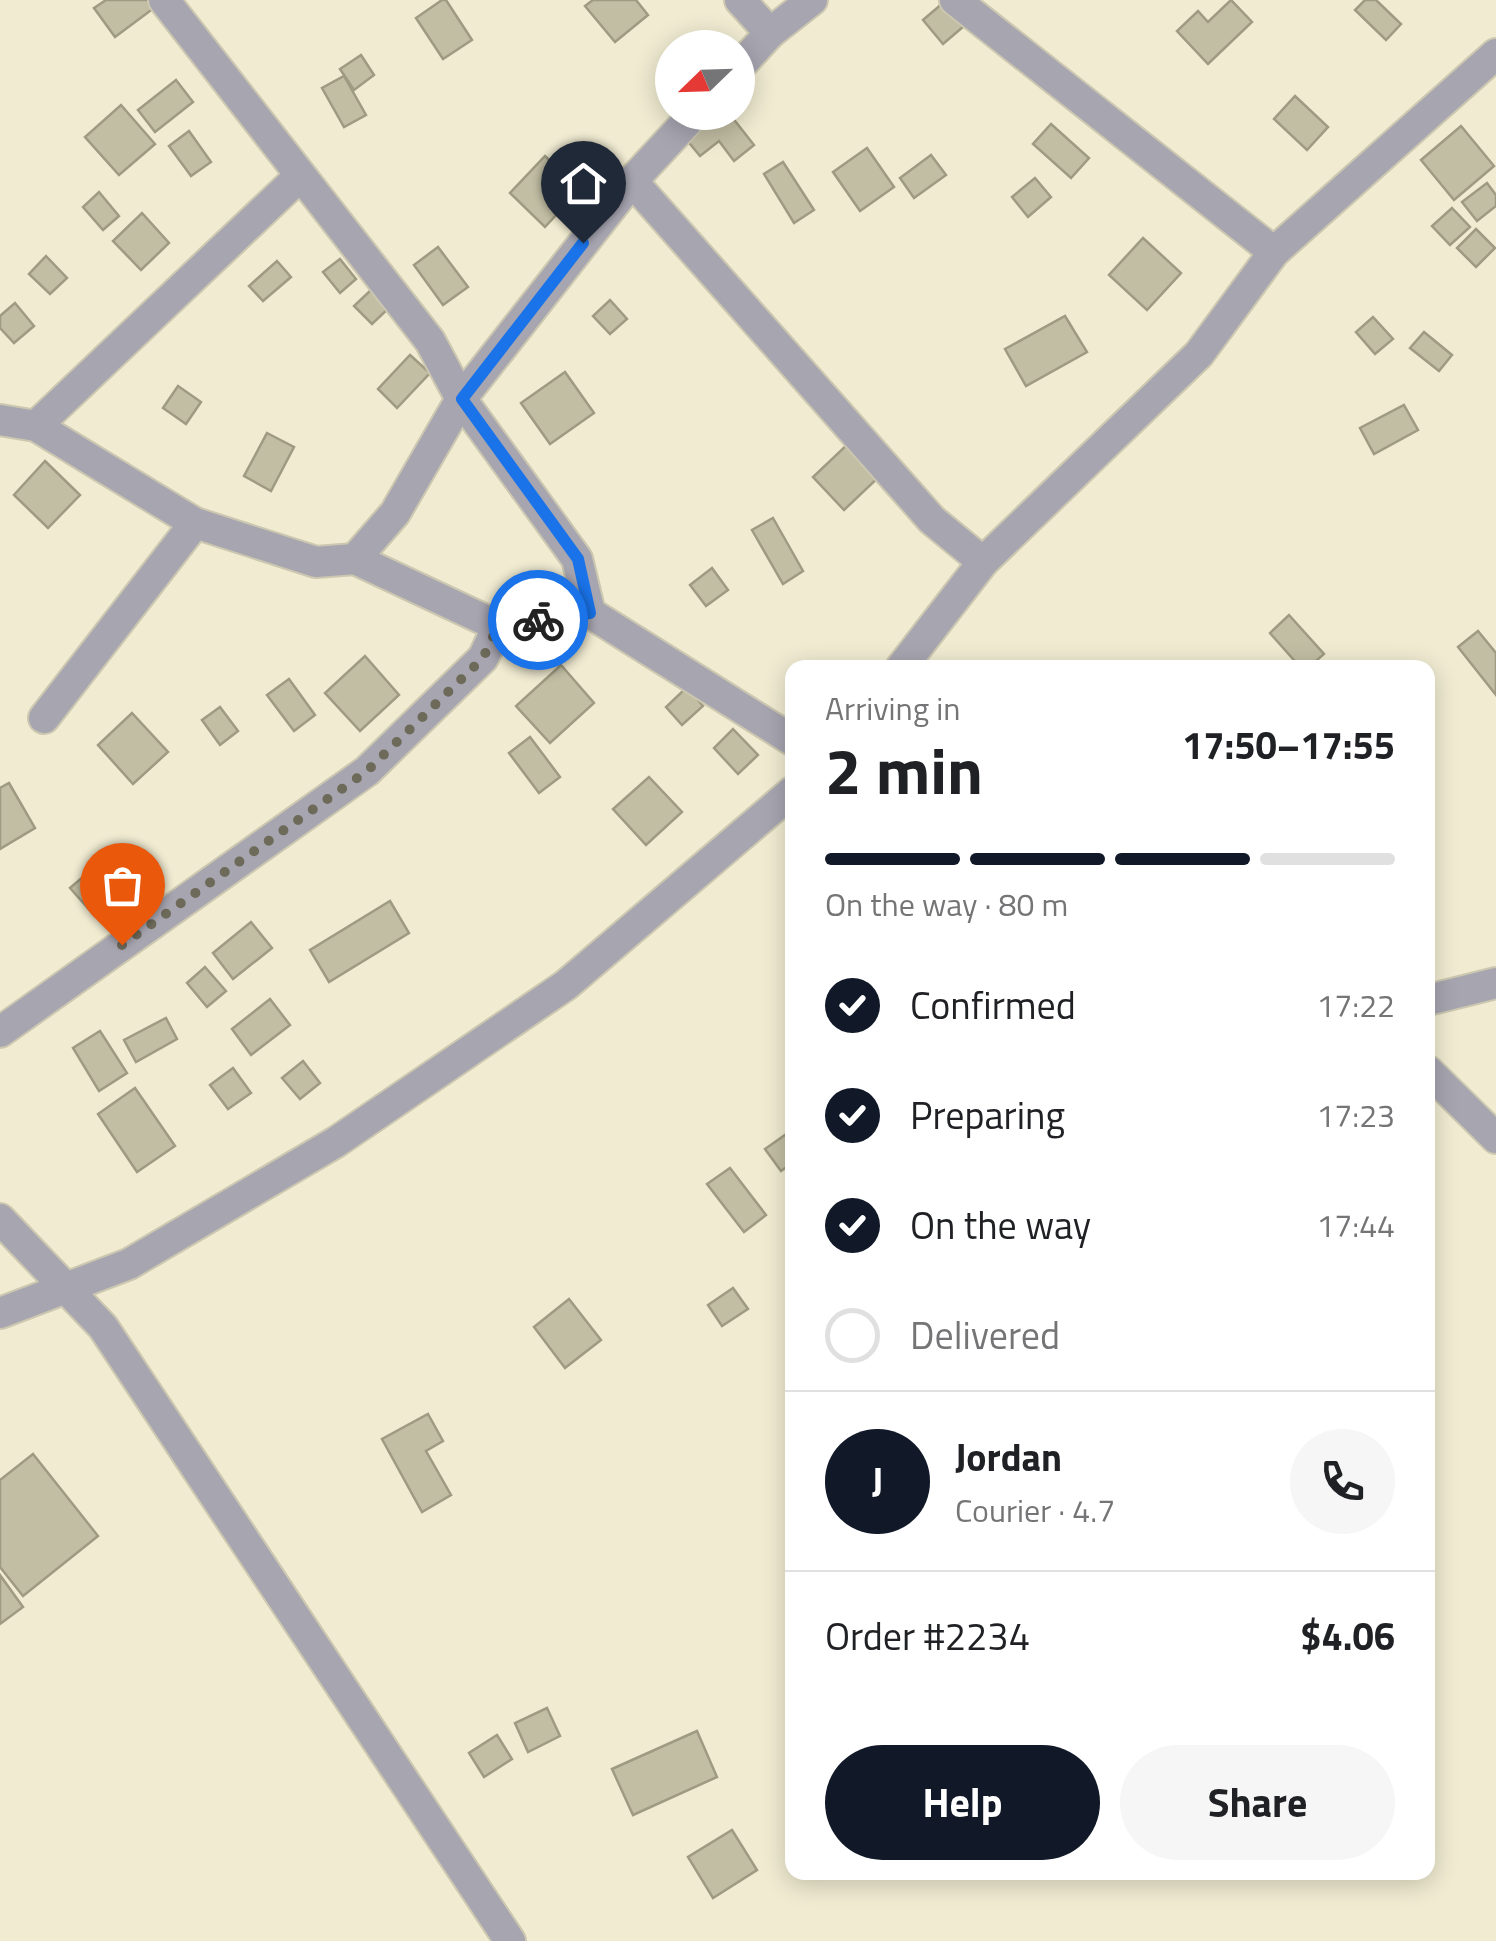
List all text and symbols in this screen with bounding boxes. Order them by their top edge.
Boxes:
north arrow [655,30,755,130]
map controls [655,30,755,130]
pin [541,141,626,244]
icon: home [556,156,611,211]
courier [488,570,588,670]
icon: bike [511,593,566,648]
text: Arriving in [825,684,961,732]
text: 17:50–17:55 [1182,716,1395,774]
text: 2 min [825,720,983,819]
pin [80,843,165,946]
icon: bag [95,858,150,913]
text: On the way · 80 m [825,880,1068,928]
text: Confirmed [910,976,1076,1034]
icon: check [825,978,880,1033]
text: 17:22 [1316,981,1395,1029]
text: Preparing [910,1086,1065,1144]
icon: check [825,1088,880,1143]
text: 17:23 [1316,1091,1395,1139]
text: On the way [910,1196,1091,1254]
icon: check [825,1198,880,1253]
text: 17:44 [1316,1201,1395,1249]
text: Delivered [910,1306,1060,1364]
text: Jordan [955,1428,1062,1486]
button: phone [1290,1429,1395,1534]
text: J [872,1452,883,1510]
text: Courier · 4.7 [955,1486,1115,1534]
text: Order #2234 [825,1607,1030,1665]
text: $4.06 [1300,1607,1395,1665]
button: Help [825,1745,1100,1860]
button: Share [1120,1745,1395,1860]

